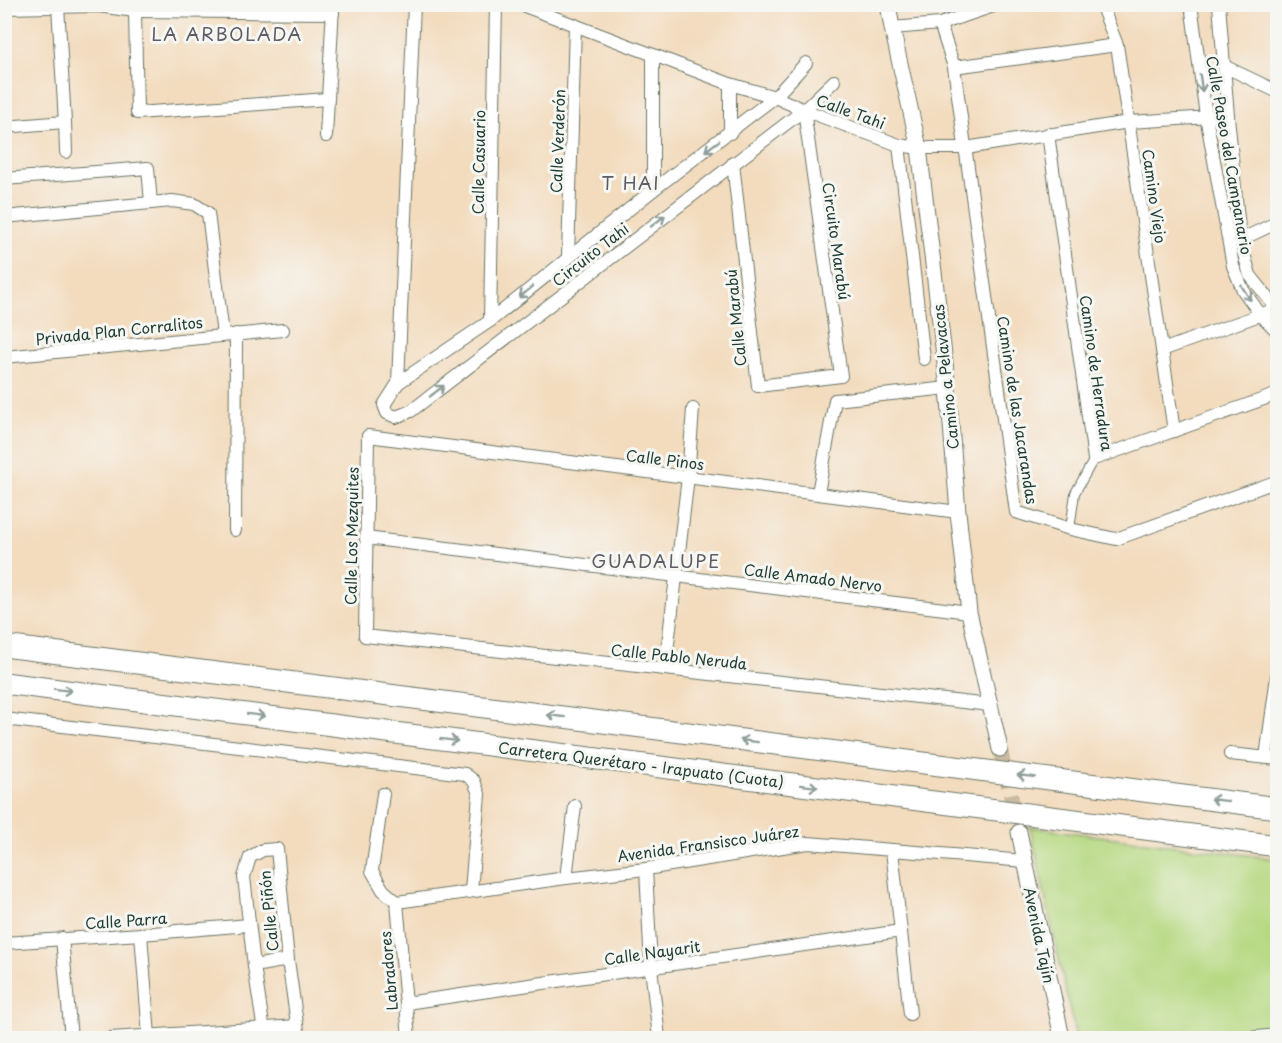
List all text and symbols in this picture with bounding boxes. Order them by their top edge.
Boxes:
district label: LA ARBOLADA [151,20,303,47]
street label: Calle Paseo del Campanario [1201,54,1259,256]
one-way arrow [1196,73,1207,93]
street label: Calle Tahi [813,88,889,134]
street label: Calle Verderón [544,89,570,193]
street label: Calle Casuario [466,110,490,214]
one-way arrow [705,139,721,152]
street label: Camino Viejo [1137,147,1173,245]
district label: T HAI [602,169,660,196]
street label: Circuito Marabú [817,181,857,301]
one-way arrow [650,214,666,227]
street label: Circuito Tahi [547,217,633,291]
street label: Calle Marabú [718,268,752,368]
one-way arrow [1241,284,1253,301]
one-way arrow [518,285,534,298]
street label: Camino de Herradura [1075,293,1119,453]
street label: Camino a Pelavacas [926,303,964,451]
street label: Privada Plan Corralitos [34,310,204,350]
street label: Camino de las Jacarandas [992,314,1044,506]
one-way arrow [428,385,444,397]
street label: Calle Pinos [625,443,706,475]
street label: Calle Los Mezquites [338,466,364,605]
district label: GUADALUPE [591,547,721,574]
street label: Calle Amado Nervo [743,557,883,597]
street label: Calle Pablo Neruda [610,637,749,675]
one-way arrow [52,685,72,696]
one-way arrow [246,710,265,721]
one-way arrow [546,710,566,721]
one-way arrow [439,735,459,746]
street label: Carretera Querétaro - Irapuato (Cuota) [497,735,785,793]
one-way arrow [740,735,760,746]
one-way arrow [1017,770,1036,781]
one-way arrow [799,781,819,792]
one-way arrow [1210,795,1230,806]
street label: Avenida Fransisco Juárez [616,819,800,867]
street label: Calle Piñón [252,869,284,953]
street label: Avenida Tajín [1019,885,1061,985]
street label: Calle Parra [84,906,168,934]
street label: Labradores [373,930,403,1012]
street label: Calle Nayarit [602,934,702,970]

